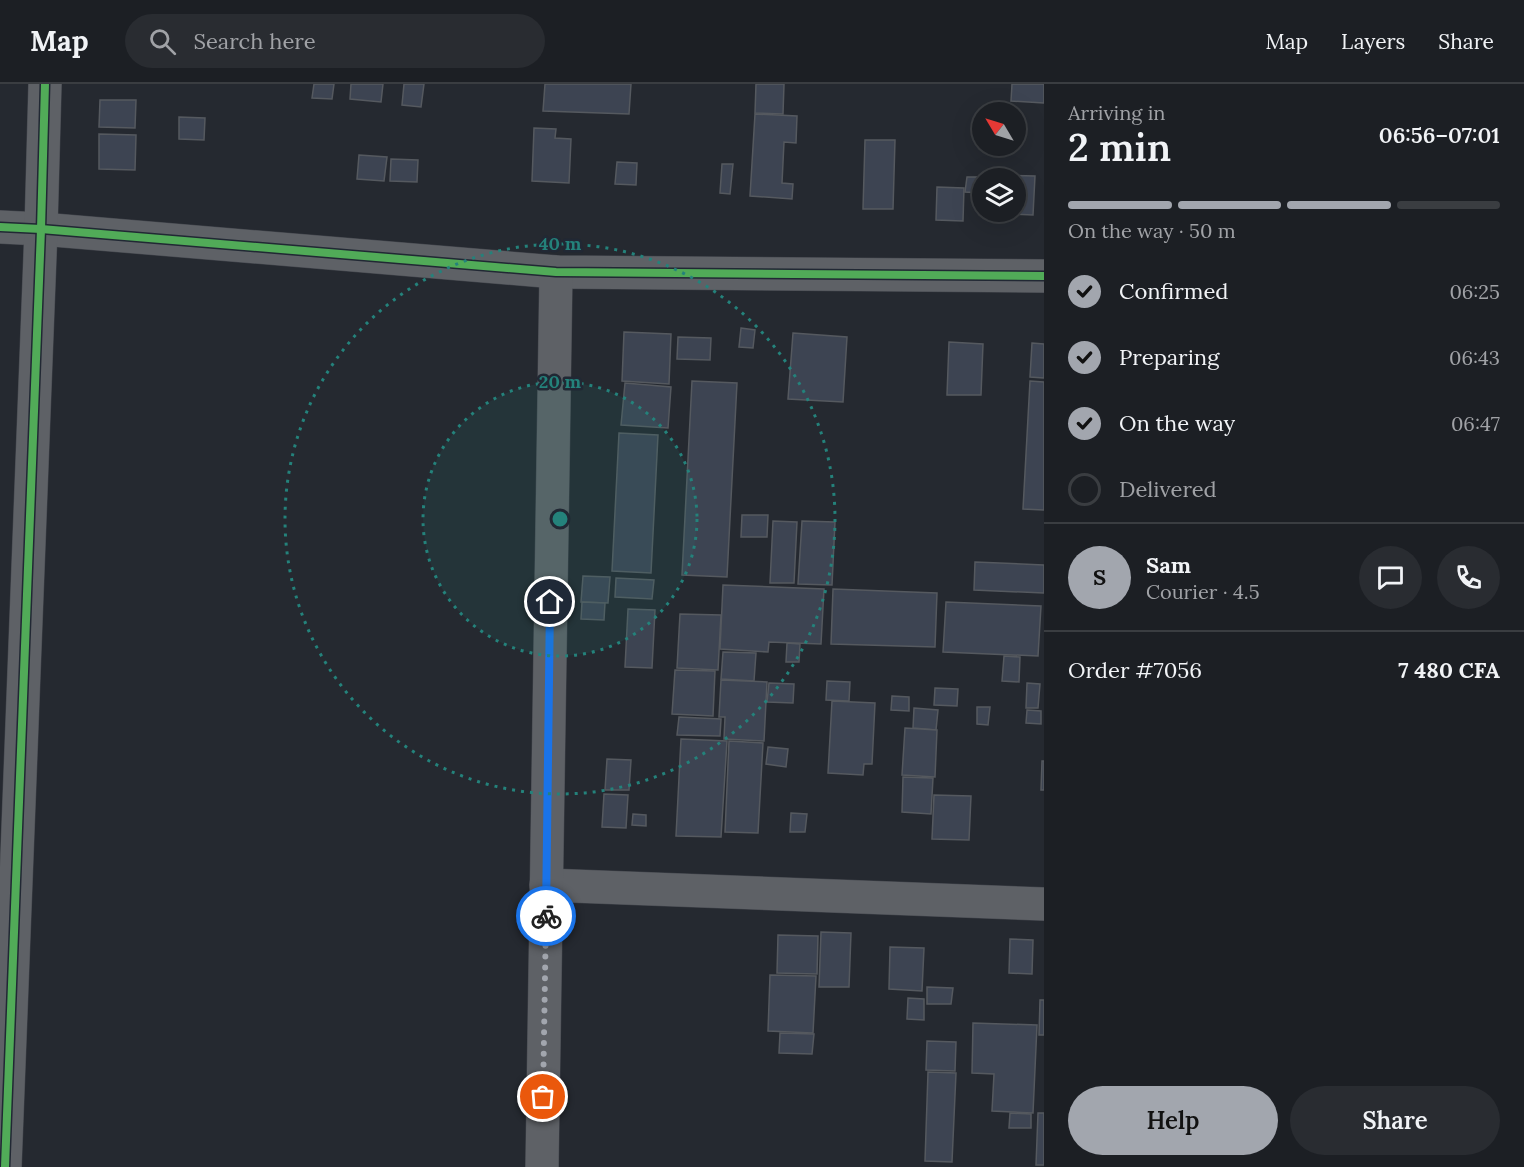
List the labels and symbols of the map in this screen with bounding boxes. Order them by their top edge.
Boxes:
north arrow [972,102,1026,156]
text: 40 m [539,232,582,255]
text: 20 m [539,370,582,393]
centre of rings [550,509,570,529]
pin [524,576,575,627]
courier [516,886,576,946]
pin [517,1071,568,1122]

